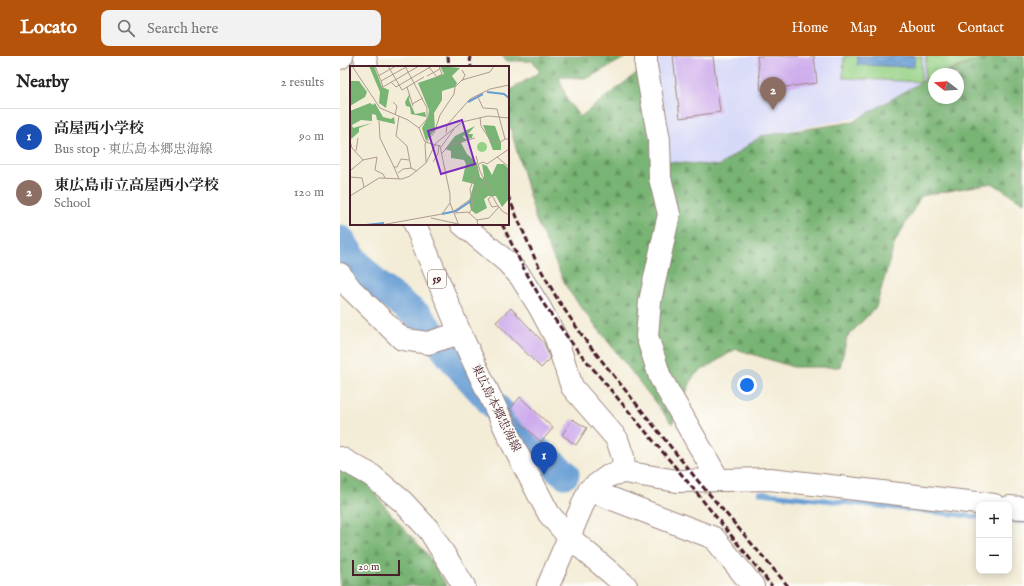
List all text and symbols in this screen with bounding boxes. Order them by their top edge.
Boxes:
search box [101,10,381,46]
text: Locato [20,16,77,40]
icon: search [115,17,137,39]
text: Search here [147,19,219,38]
text: Home [792,19,828,37]
text: Map [850,19,877,37]
text: About [899,19,935,37]
text: Contact [957,19,1004,37]
inset map [350,66,509,225]
north arrow [928,68,964,104]
text: Nearby [16,72,69,93]
text: 2 results [280,74,324,91]
pin: 2 [760,77,786,110]
text: 高屋西小学校 [54,119,144,138]
text: 1 [27,128,31,145]
text: 90 m [299,128,324,145]
text: Bus stop · 東広島本郷忠海線 [54,141,212,158]
text: 東広島市立高屋西小学校 [54,176,219,195]
text: 2 [26,184,32,201]
text: 120 m [294,184,324,201]
text: School [54,195,91,212]
road number: 59 [428,270,446,288]
street label: 東広島本郷忠海線 [468,362,524,454]
your location [737,375,757,395]
pin: 1 [531,442,557,475]
map controls [976,502,1012,574]
button: + [976,502,1012,538]
button: − [976,538,1012,574]
scale bar [352,558,400,577]
text: 20 m [358,560,379,574]

